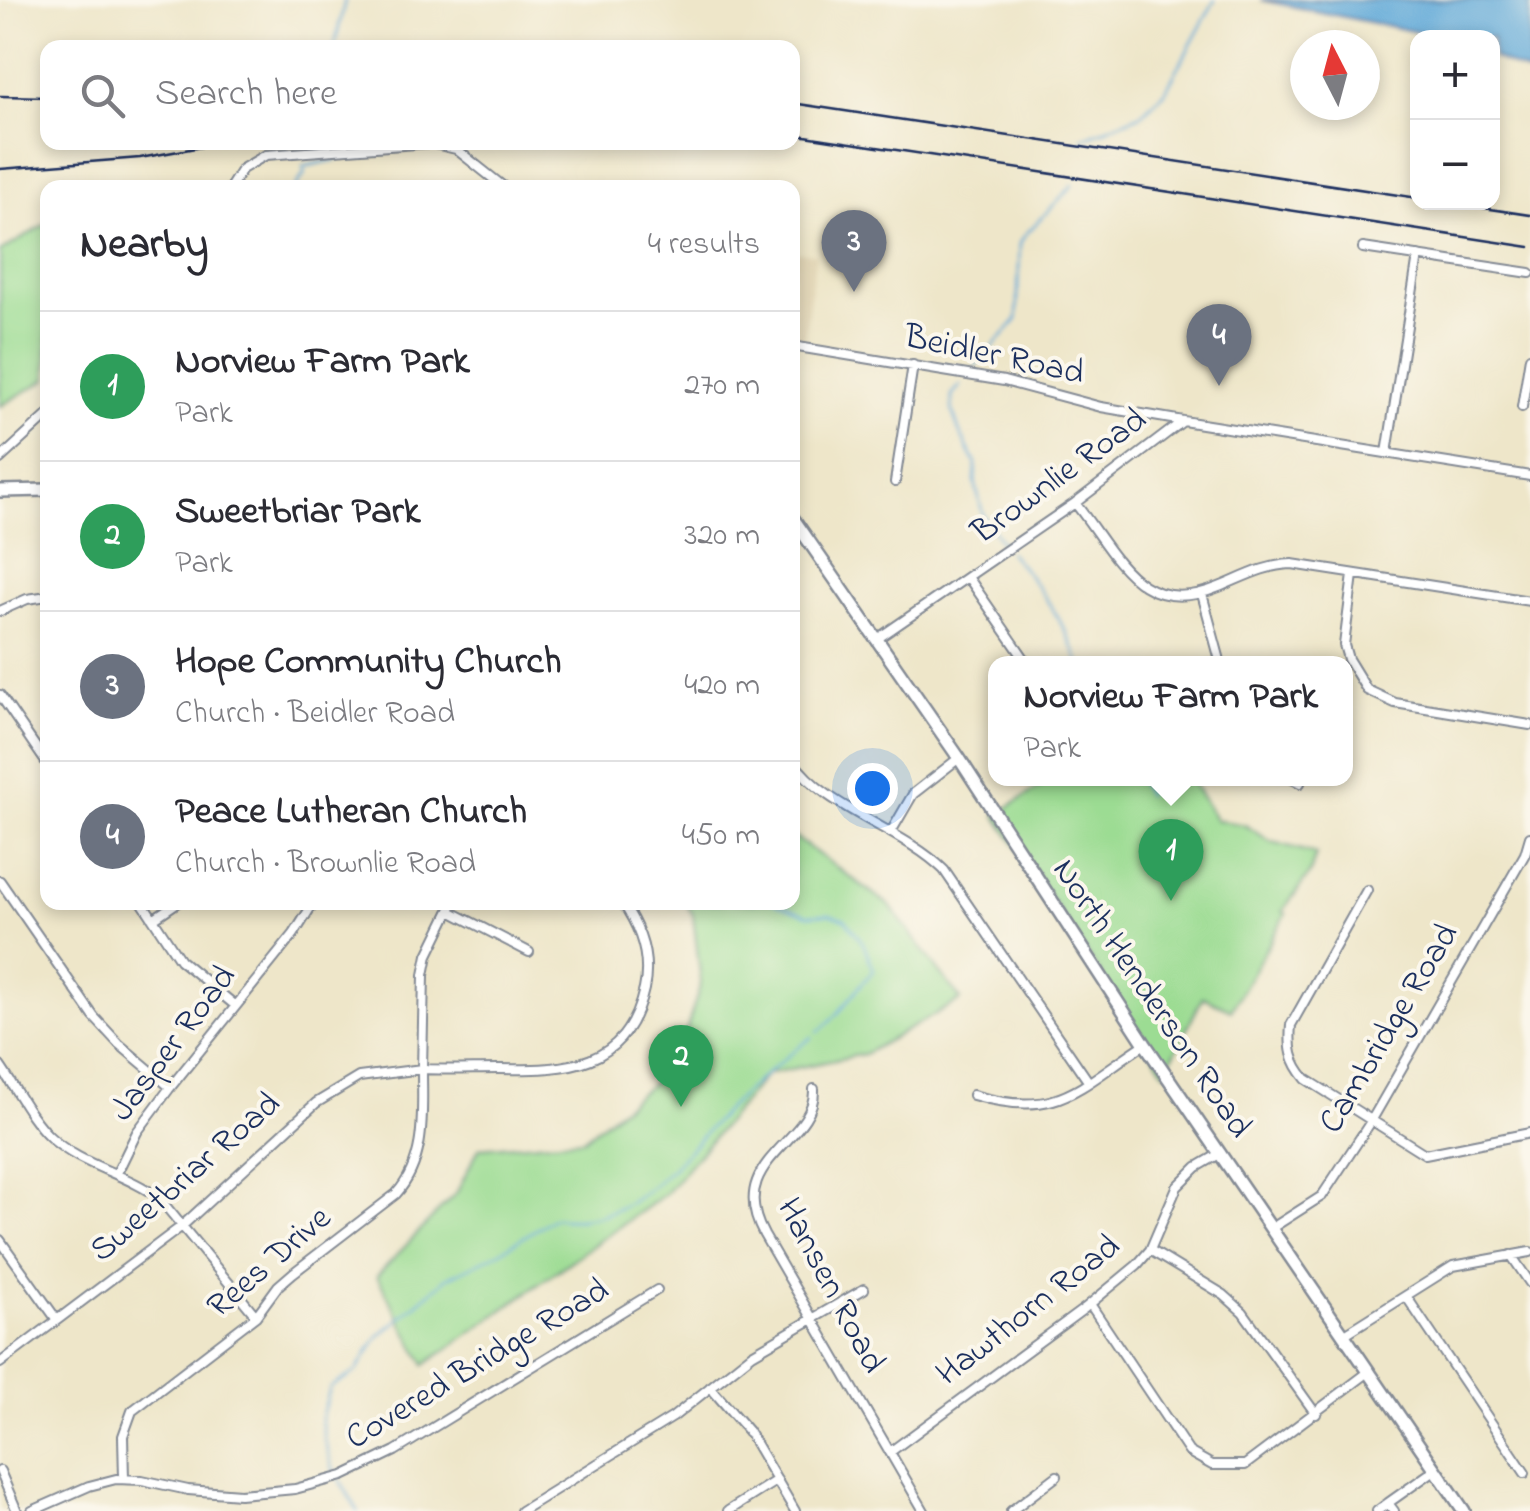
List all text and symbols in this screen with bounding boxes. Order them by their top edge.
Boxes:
north arrow [1290,30,1380,120]
map controls [1410,30,1500,210]
button: + [1410,30,1500,120]
search box [40,40,800,150]
text: Search here [155,67,337,123]
icon: search [75,68,130,123]
button: − [1410,120,1500,210]
pin: 3 [822,210,886,292]
text: Nearby [80,215,208,276]
text: 4 results [648,222,760,269]
pin: 4 [1186,304,1252,386]
street label: Beidler Road [898,312,1089,400]
text: Norview Farm Park [175,335,470,391]
text: 1 [107,363,118,410]
text: 270 m [684,363,760,410]
text: Park [175,391,233,438]
street label: Brownlie Road [961,396,1158,559]
text: Sweetbriar Park [175,485,420,541]
text: 2 [105,513,120,560]
text: 320 m [684,513,760,560]
text: Park [175,541,233,588]
text: Hope Community Church [175,635,561,691]
popup [988,656,1353,786]
text: 3 [106,663,119,710]
text: 420 m [684,663,760,710]
text: Norview Farm Park [1023,670,1318,726]
text: Church · Beidler Road [175,691,455,738]
text: Park [1023,726,1081,773]
your location [847,763,898,814]
text: Peace Lutheran Church [175,785,527,841]
text: 4 [106,813,119,860]
text: 450 m [682,813,760,860]
pin: 1 [1138,818,1204,901]
text: Church · Brownlie Road [175,841,476,888]
street label: North Henderson Road [1038,849,1264,1149]
street label: Cambridge Road [1307,914,1473,1144]
street label: Jasper Road [98,955,250,1133]
pin: 2 [648,1024,714,1107]
street label: Sweetbriar Road [79,1080,293,1276]
street label: Hansen Road [762,1189,898,1383]
street label: Rees Drive [197,1194,344,1332]
street label: Hawthorn Road [926,1223,1132,1399]
street label: Covered Bridge Road [337,1266,619,1464]

